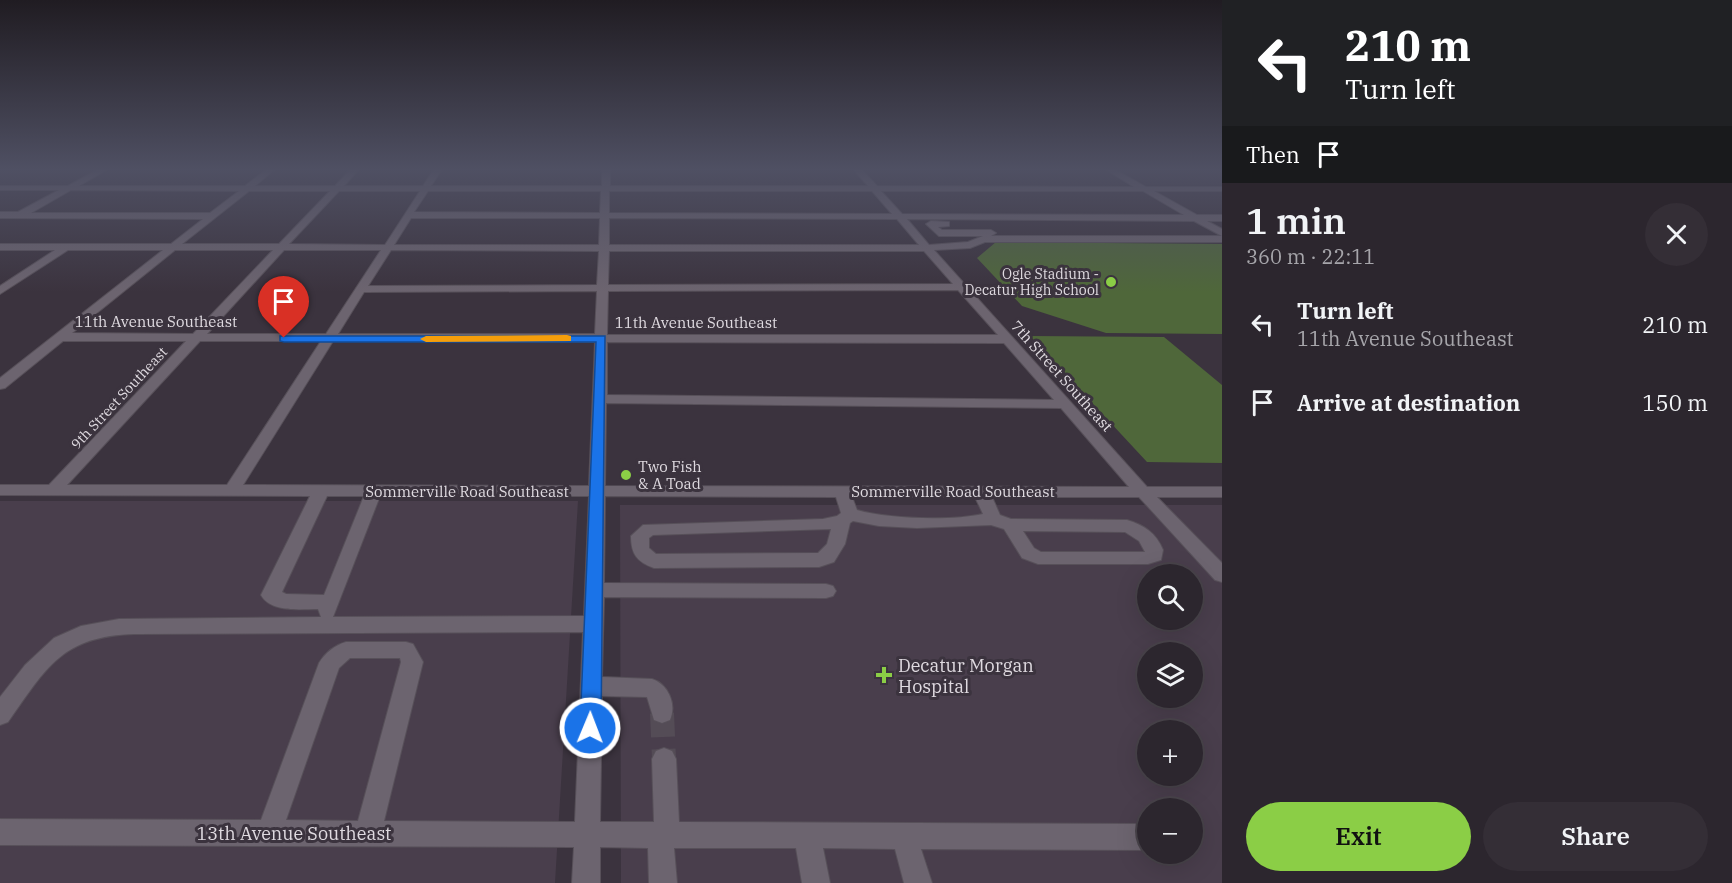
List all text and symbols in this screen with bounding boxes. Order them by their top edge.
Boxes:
text: 210 m [1345,18,1471,73]
icon: left [1246,24,1324,102]
text: Turn left [1345,71,1456,106]
icon: arrive [1312,138,1345,171]
text: Then [1246,140,1300,169]
text: 1 min [1246,197,1346,244]
button: close [1645,203,1708,266]
text: 360 m · 22:11 [1246,243,1375,270]
place label: Ogle Stadium - Decatur High School [965,265,1099,299]
marker: Ogle Stadium - Decatur High School [1104,275,1118,289]
pin [258,276,309,338]
icon: arrive [267,285,300,318]
text: Turn left [1297,296,1393,325]
icon: left [1246,308,1279,341]
text: 210 m [1642,310,1708,339]
street label: 11th Avenue Southeast [75,312,237,331]
street label: 11th Avenue Southeast [615,313,777,332]
street label: 7th Street Southeast [1007,317,1117,435]
text: 11th Avenue Southeast [1297,325,1514,352]
street label: 9th Street Southeast [67,343,171,453]
icon: arrive [1246,386,1279,419]
text: Arrive at destination [1297,388,1520,417]
text: 150 m [1642,388,1708,417]
place label: Two Fish & A Toad [638,457,702,493]
marker: Two Fish & A Toad [619,468,633,482]
street label: Sommerville Road Southeast [365,482,569,501]
street label: Sommerville Road Southeast [851,482,1055,501]
map controls [1137,564,1203,864]
button: search [1137,564,1203,630]
button: layers [1137,642,1203,708]
place label: Decatur Morgan Hospital [898,654,1034,698]
marker: Decatur Morgan Hospital [875,666,893,684]
position arrow [558,696,622,760]
button: + [1137,720,1203,786]
button: − [1137,798,1203,864]
button: Exit [1246,802,1471,871]
button: Share [1483,802,1708,871]
street label: 13th Avenue Southeast [197,822,391,845]

